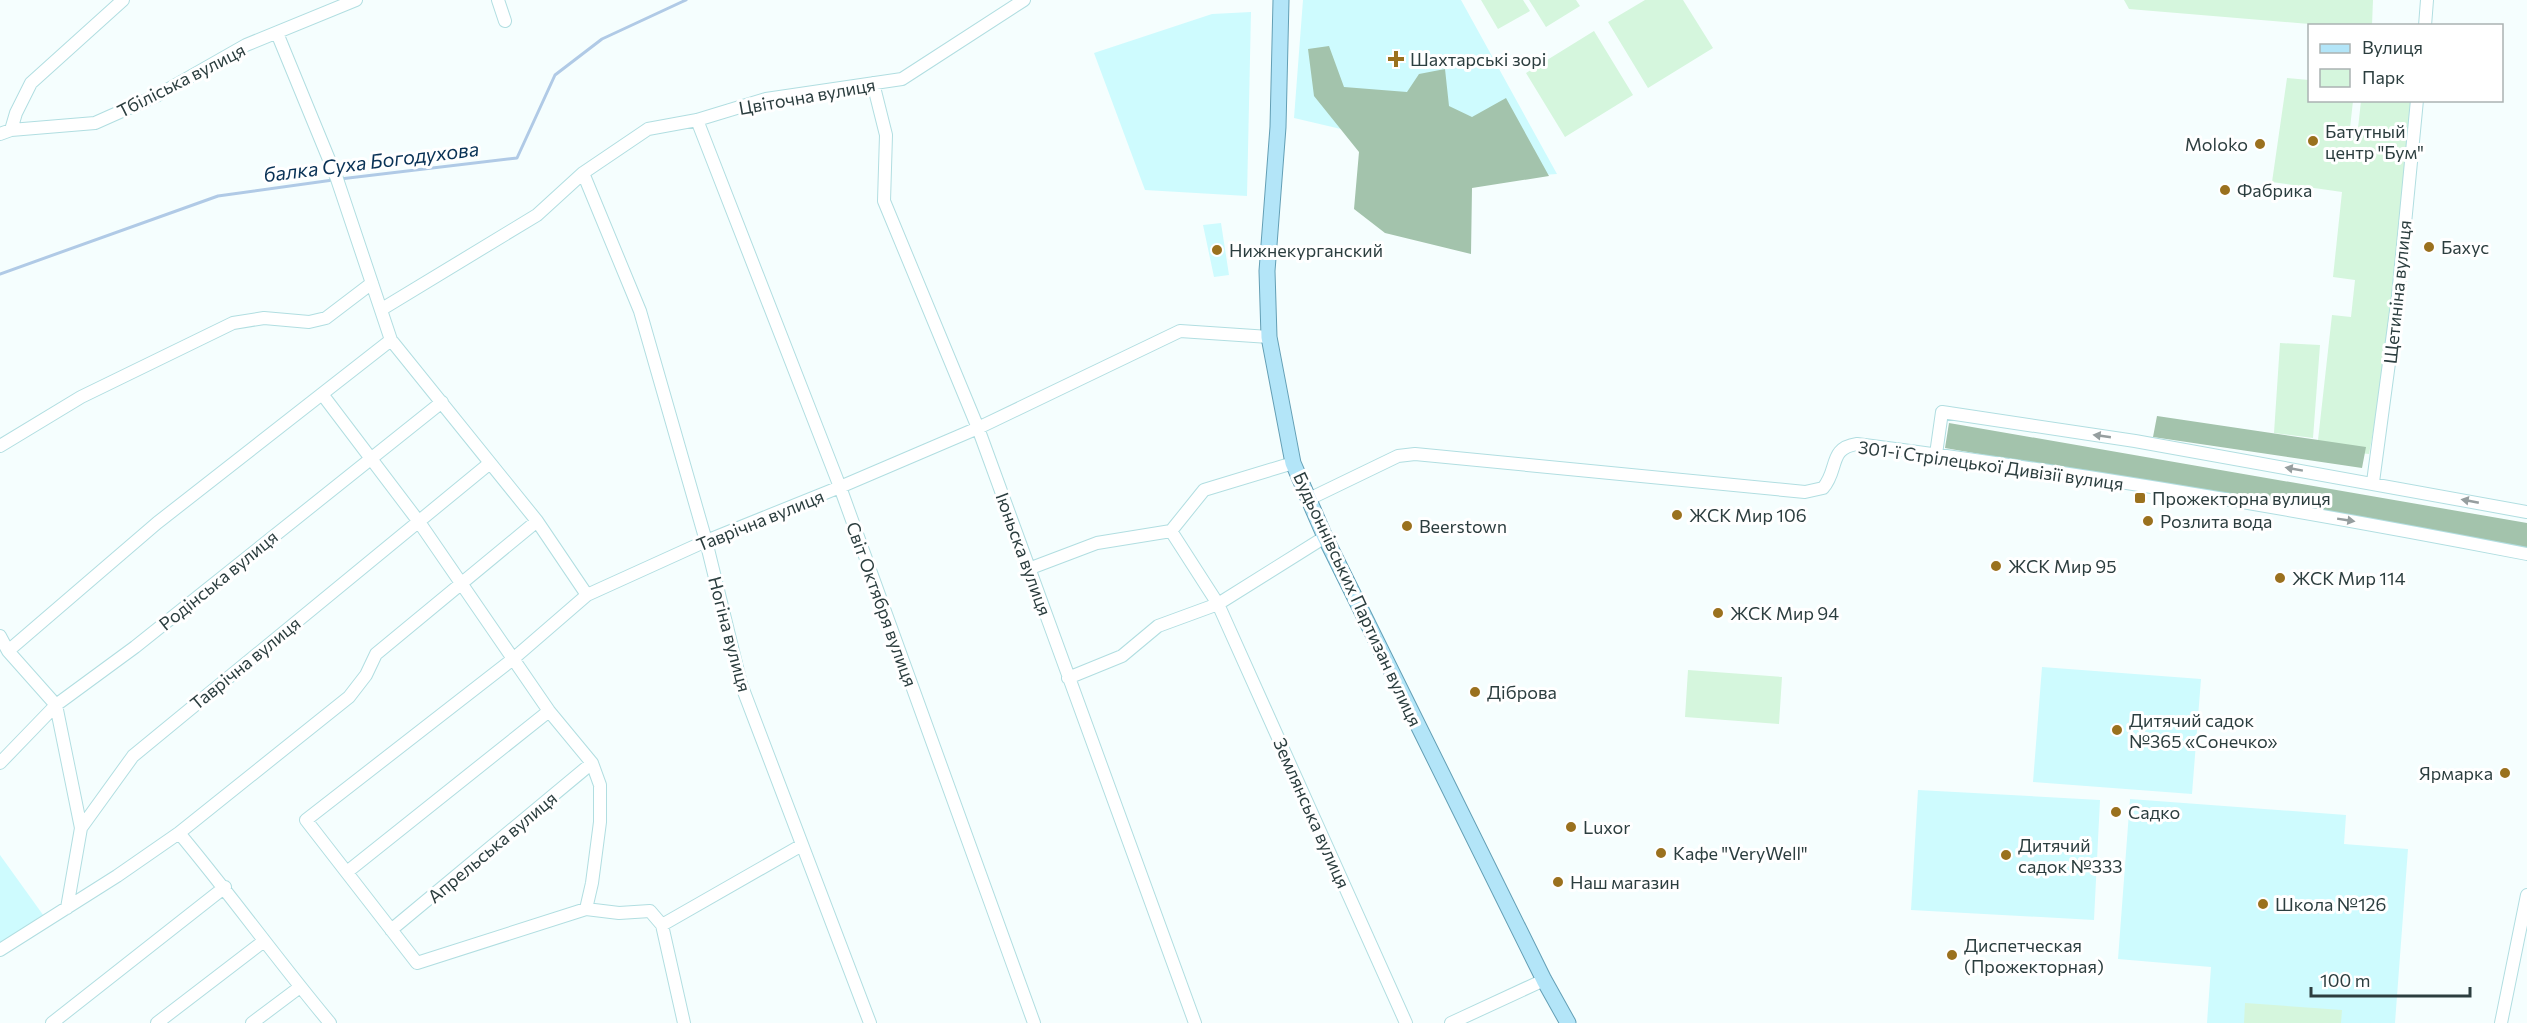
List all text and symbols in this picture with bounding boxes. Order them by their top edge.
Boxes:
legend [2308,24,2503,102]
text: Вулиця [2362,36,2423,58]
street label: Тбіліська вулиця [113,38,249,122]
place label: Шахтарські зорі [1410,48,1547,70]
marker: Шахтарські зорі [1387,50,1405,68]
text: Парк [2362,66,2405,88]
street label: Цвiточна вулиця [737,73,877,119]
place label: Батутный центр "Бум" [2325,120,2424,163]
place label: Moloko [2185,133,2248,155]
marker: Батутный центр "Бум" [2306,134,2320,148]
water label: балка Суха Богодухова [262,136,480,186]
marker: Moloko [2253,137,2267,151]
place label: Фабрика [2237,179,2312,201]
marker: Фабрика [2218,183,2232,197]
street label: Щетиніна вулиця [2379,219,2415,365]
place label: Бахус [2441,236,2489,258]
place label: Нижнекурганский [1229,239,1383,261]
marker: Бахус [2422,240,2436,254]
marker: Нижнекурганский [1210,243,1224,257]
one-way arrow [2093,431,2112,440]
street label: 301-ї Стрілецької Дивізії вулиця [1857,435,2125,495]
one-way arrow [2285,464,2304,473]
street label: Будьоннівських Партизан вулиця [1289,468,1427,730]
street label: Таврічна вулиця [693,484,827,556]
place label: Прожекторна вулиця [2152,487,2331,509]
street label: Iюньска вулиця [992,489,1056,619]
marker: Прожекторна вулиця [2133,491,2147,505]
one-way arrow [2460,496,2479,505]
place label: ЖСК Мир 106 [1689,504,1807,526]
marker: ЖСК Мир 106 [1670,508,1684,522]
place label: Розлита вода [2160,510,2272,532]
marker: Розлита вода [2141,514,2155,528]
place label: Beerstown [1419,515,1507,537]
one-way arrow [2337,516,2356,525]
street label: Світ Октября вулиця [842,519,922,689]
marker: Beerstown [1400,519,1414,533]
street label: Родінська вулиця [154,525,282,635]
place label: ЖСК Мир 95 [2008,555,2117,577]
marker: ЖСК Мир 95 [1989,559,2003,573]
place label: ЖСК Мир 114 [2292,567,2406,589]
marker: ЖСК Мир 114 [2273,571,2287,585]
street label: Ногіна вулиця [704,574,756,694]
place label: ЖСК Мир 94 [1730,602,1839,624]
marker: ЖСК Мир 94 [1711,606,1725,620]
street label: Таврічна вулиця [185,612,305,714]
place label: Діброва [1487,681,1557,703]
marker: Діброва [1468,685,1482,699]
place label: Дитячий садок №365 «Сонечко» [2129,709,2277,752]
marker: Дитячий садок №365 «Сонечко» [2110,723,2124,737]
street label: Землянська вулиця [1269,734,1355,892]
place label: Ярмарка [2419,762,2493,784]
marker: Ярмарка [2498,766,2512,780]
street label: Апрельська вулиця [423,787,561,907]
place label: Садко [2128,801,2180,823]
marker: Садко [2109,805,2123,819]
place label: Luxor [1583,816,1630,838]
marker: Luxor [1564,820,1578,834]
place label: Дитячий садок №333 [2018,834,2122,877]
place label: Кафе "VeryWell" [1673,842,1808,864]
marker: Кафе "VeryWell" [1654,846,1668,860]
marker: Дитячий садок №333 [1999,848,2013,862]
place label: Наш магазин [1570,871,1680,893]
marker: Наш магазин [1551,875,1565,889]
place label: Школа №126 [2275,893,2386,915]
marker: Школа №126 [2256,897,2270,911]
place label: Диспетческая (Прожекторная) [1964,934,2104,977]
marker: Диспетческая (Прожекторная) [1945,948,1959,962]
scale bar [2311,960,2470,998]
text: 100 m [2320,969,2370,991]

